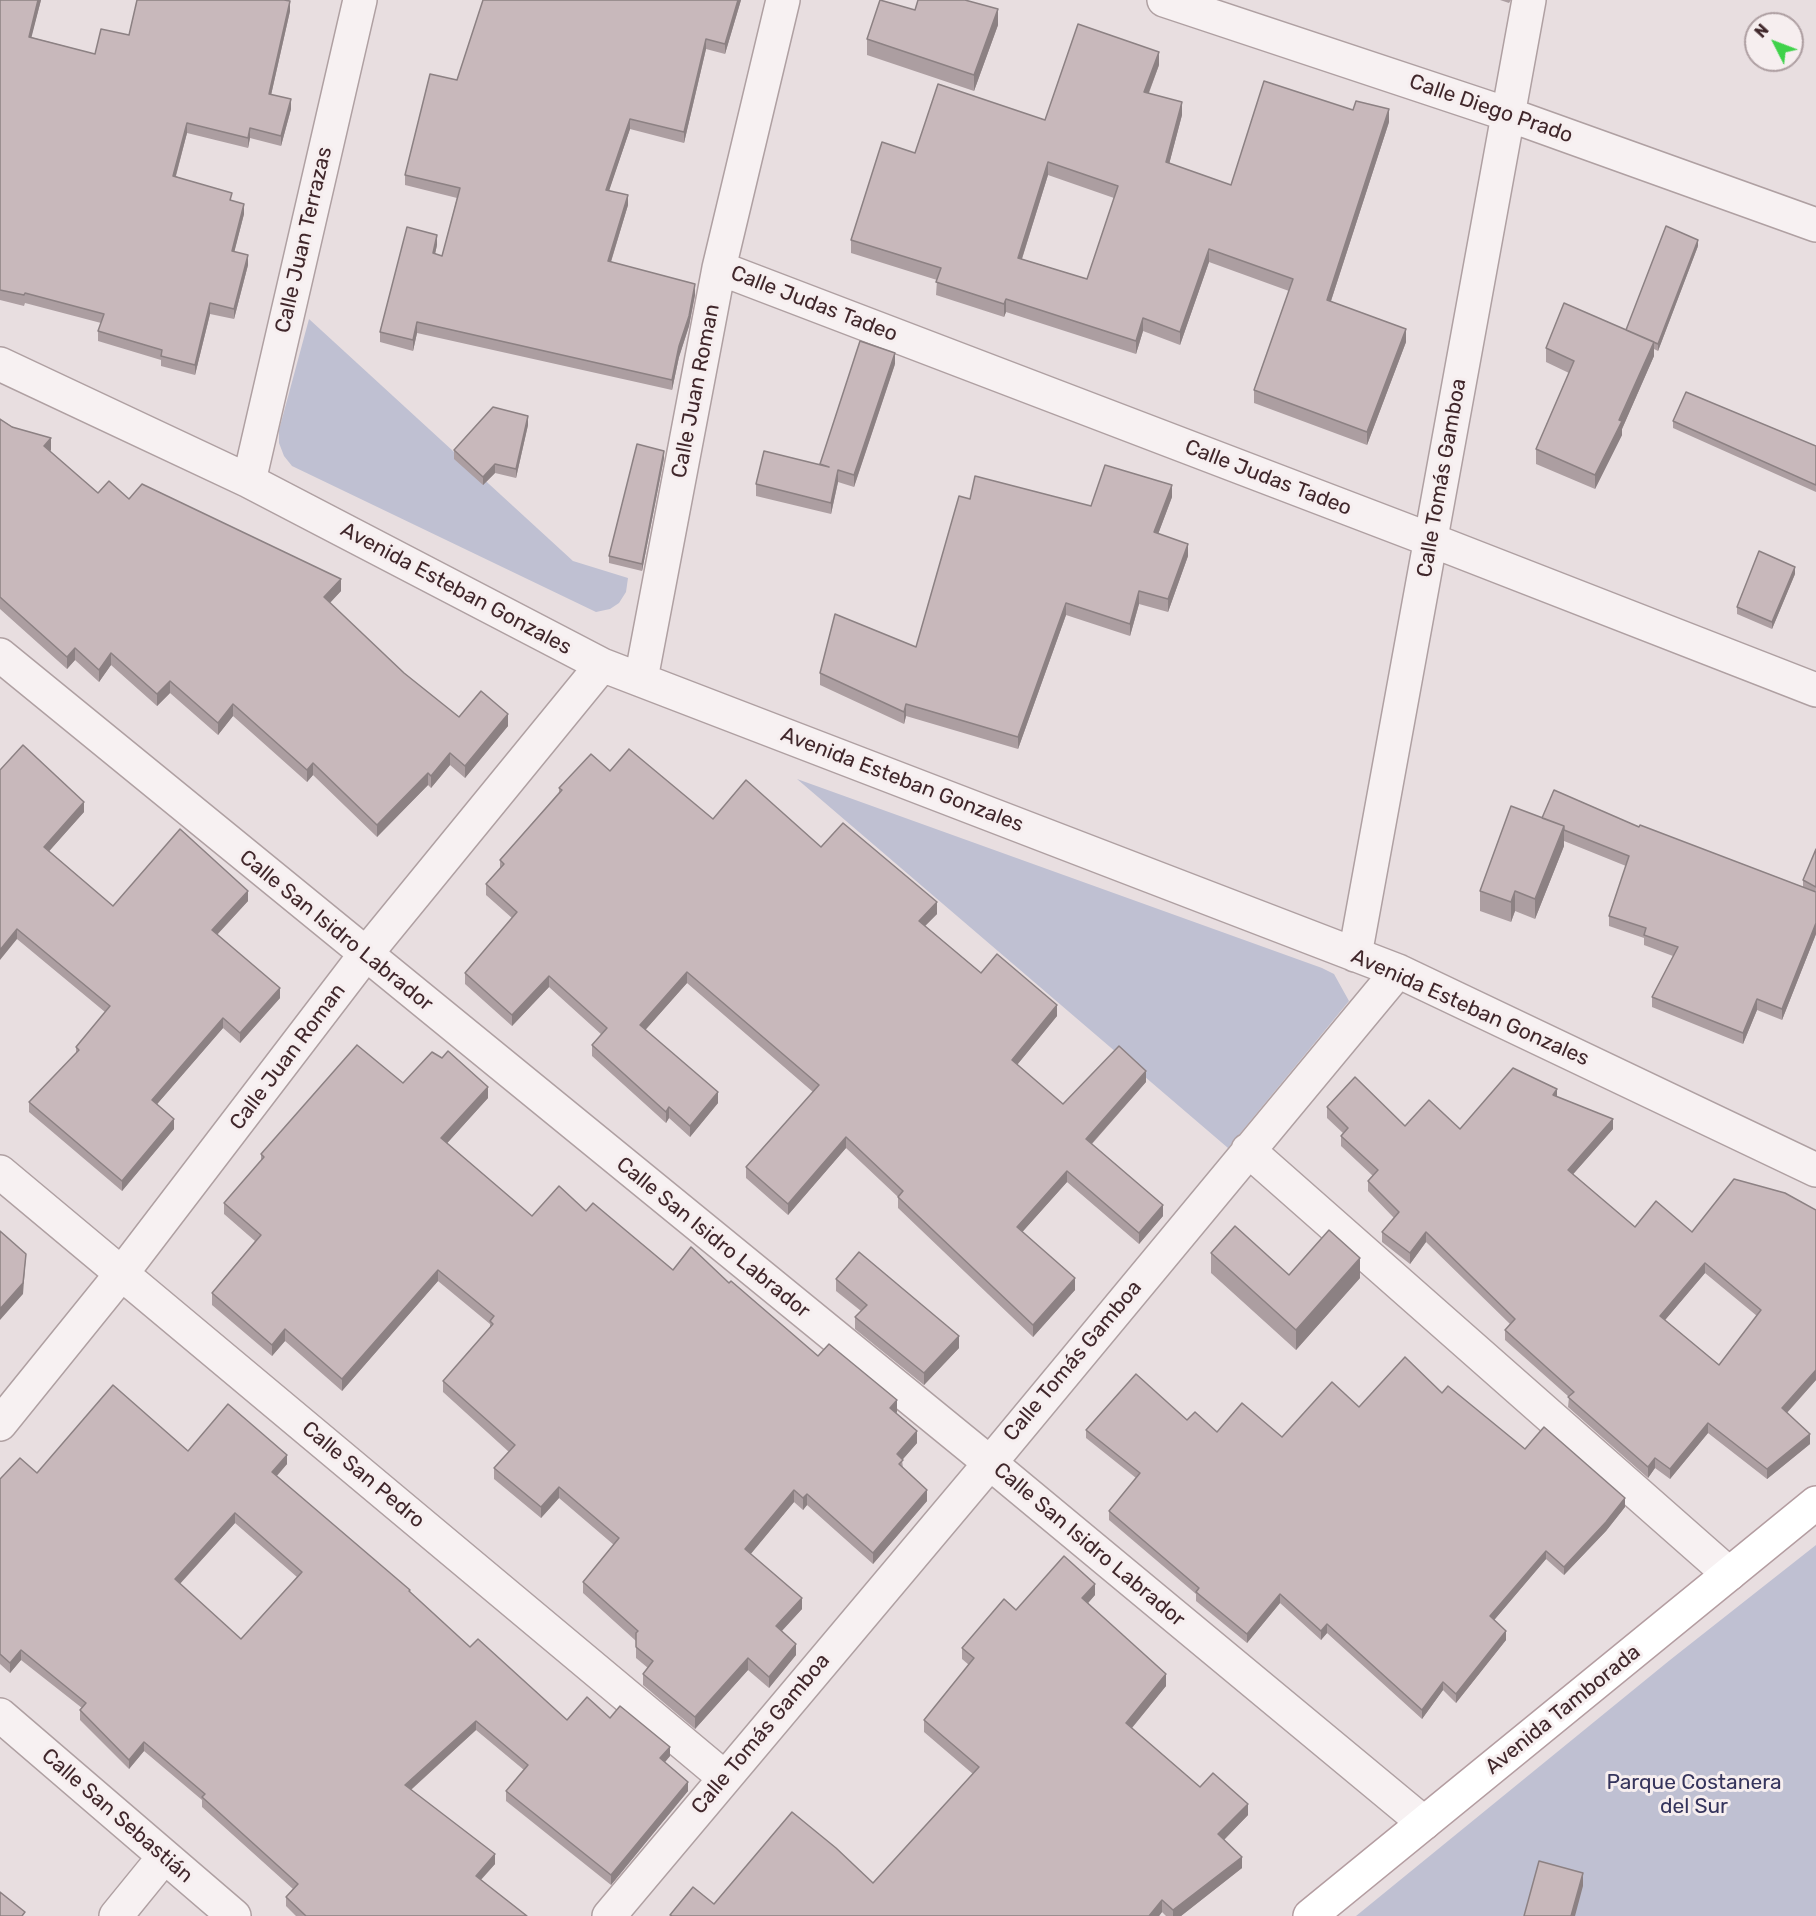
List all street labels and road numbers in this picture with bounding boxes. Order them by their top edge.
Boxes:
street label: Calle Diego Prado [1406,69,1576,149]
street label: Calle Juan Terrazas [270,144,338,336]
street label: Calle Judas Tadeo [727,261,901,347]
street label: Calle Juan Roman [667,302,725,480]
street label: Calle Tomás Gamboa [1412,376,1472,580]
street label: Calle Judas Tadeo [1181,435,1355,521]
street label: Avenida Esteban Gonzales [336,517,576,661]
street label: Avenida Esteban Gonzales [777,722,1027,838]
street label: Calle San Isidro Labrador [234,845,438,1017]
street label: Avenida Esteban Gonzales [1347,944,1593,1072]
street label: Calle Juan Roman [225,979,351,1135]
street label: Calle San Isidro Labrador [611,1152,815,1324]
street label: Calle Tomás Gamboa [999,1276,1147,1446]
street label: Calle San Pedro [296,1416,430,1534]
street label: Calle San Isidro Labrador [988,1458,1190,1632]
street label: Avenida Tamborada [1480,1640,1646,1780]
street label: Calle Tomás Gamboa [687,1649,835,1819]
street label: Calle San Sebastián [36,1743,198,1889]

